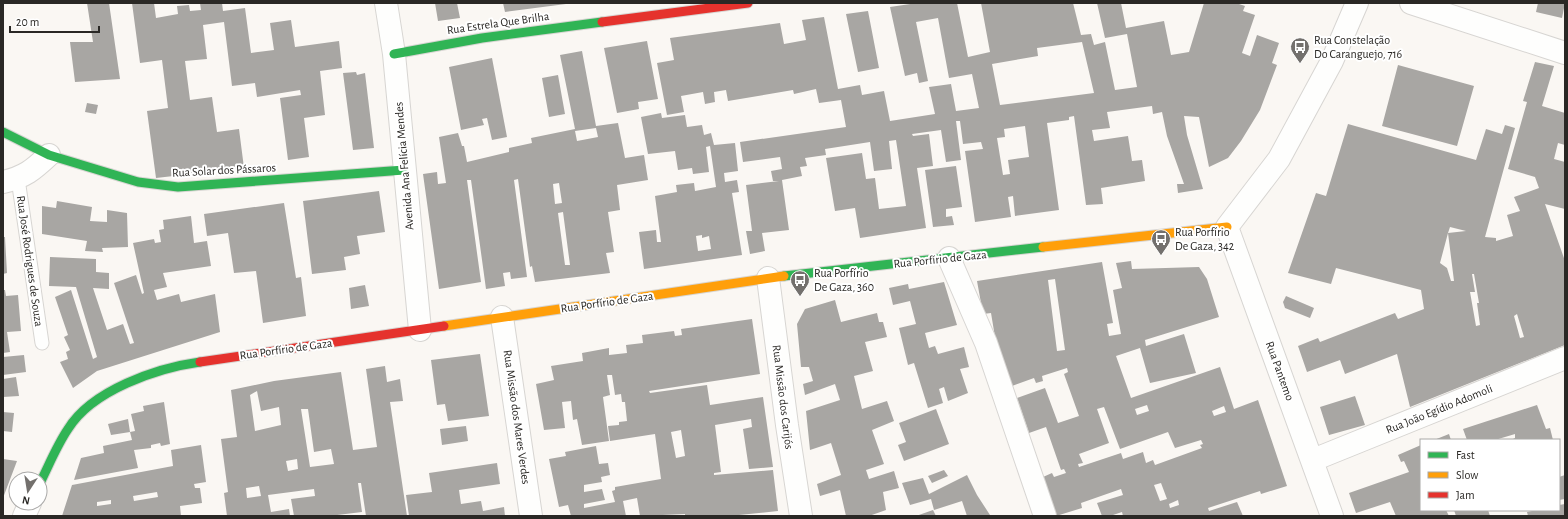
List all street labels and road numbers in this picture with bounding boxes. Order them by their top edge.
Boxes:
street label: Rua Estrela Que Brilha [446,10,550,37]
street label: Avenida Ana Felícia Mendes [392,101,416,231]
street label: Rua Solar dos Pássaros [172,161,276,179]
street label: Rua José Rodrigues de Souza [15,195,45,328]
street label: Rua Porfírio de Gaza [893,248,988,270]
street label: Rua Porfírio de Gaza [560,289,655,314]
street label: Rua Porfírio de Gaza [239,336,334,361]
street label: Rua Pantemo [1264,340,1296,402]
street label: Rua Missão dos Carijós [770,344,795,450]
street label: Rua Missão dos Mares Verdes [502,349,532,485]
street label: Rua João Egídio Adomoli [1384,382,1494,436]

